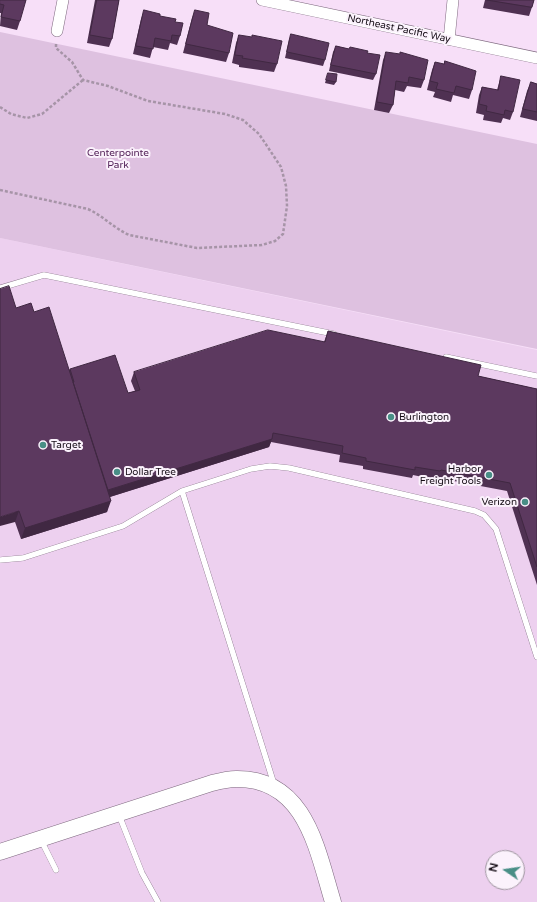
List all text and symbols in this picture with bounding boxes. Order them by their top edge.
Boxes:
street label: Northeast Pacific Way [346,12,452,46]
park label: Centerpointe Park [87,147,149,170]
place label: Burlington [399,411,449,423]
marker: Burlington [386,412,396,422]
place label: Target [51,439,81,451]
marker: Target [38,440,48,450]
place label: Harbor Freight Tools [420,463,481,486]
place label: Dollar Tree [125,466,176,478]
marker: Dollar Tree [112,467,122,477]
marker: Harbor Freight Tools [484,470,494,480]
place label: Verizon [481,496,517,508]
marker: Verizon [520,497,530,507]
north arrow [485,850,525,890]
text: N [486,862,501,873]

